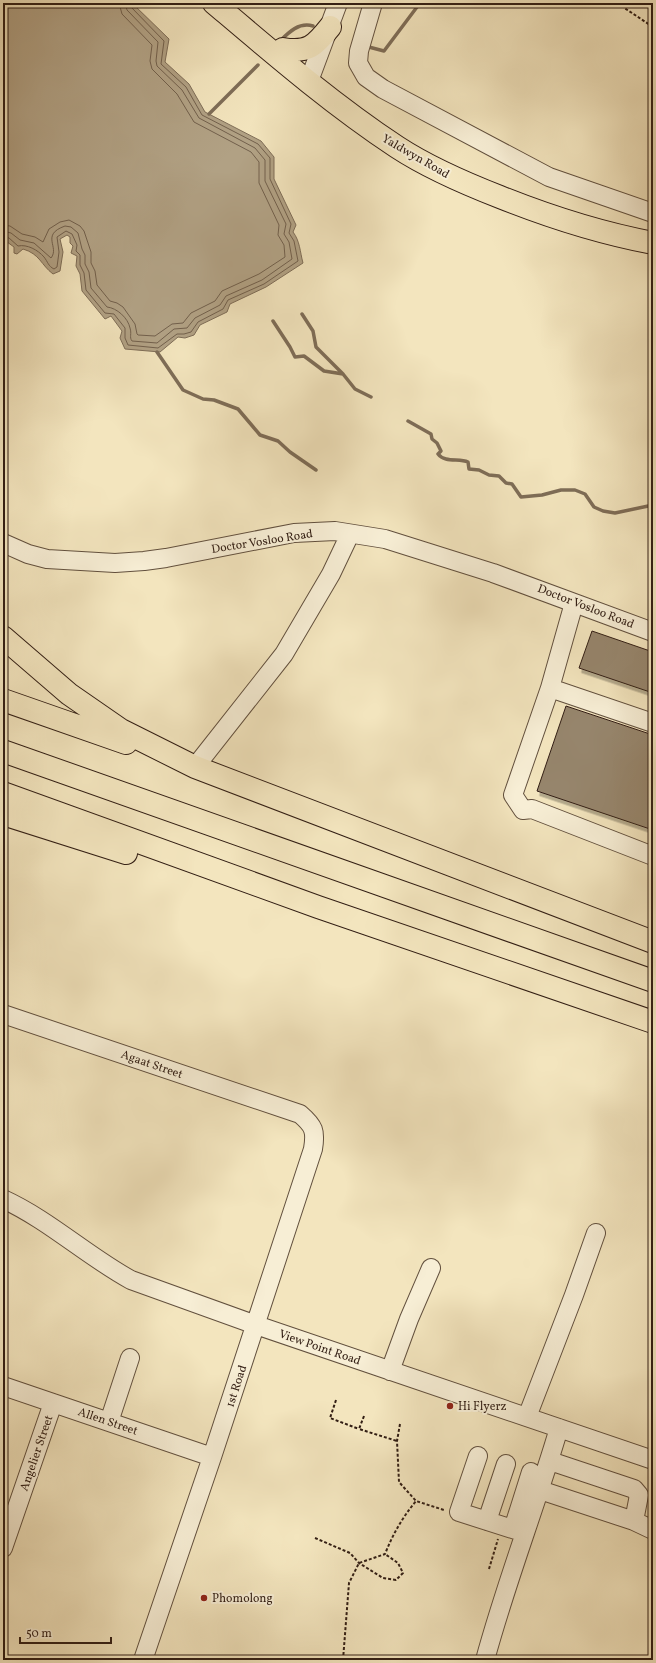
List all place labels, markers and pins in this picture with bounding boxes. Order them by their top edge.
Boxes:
place label: Hi Flyerz [458,1399,506,1415]
marker: Hi Flyerz [445,1401,455,1411]
place label: Phomolong [212,1591,273,1607]
marker: Phomolong [199,1593,209,1603]

